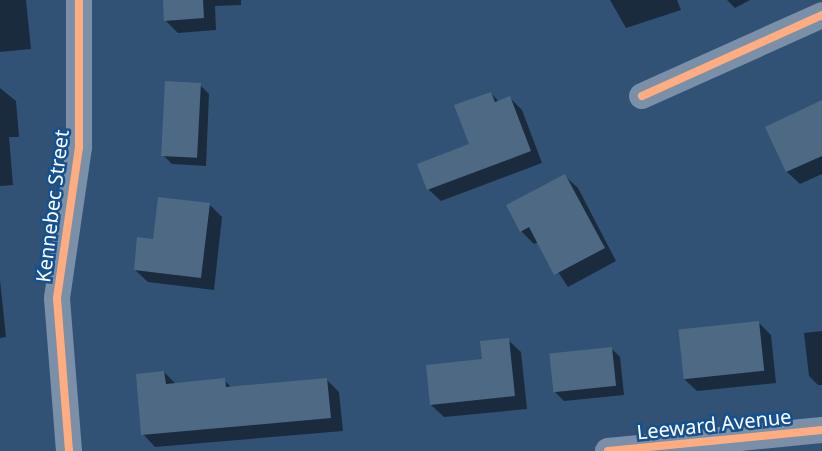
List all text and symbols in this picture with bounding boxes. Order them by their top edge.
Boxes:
street label: Kennebec Street [31,128,73,284]
street label: Leeward Avenue [636,404,792,444]

